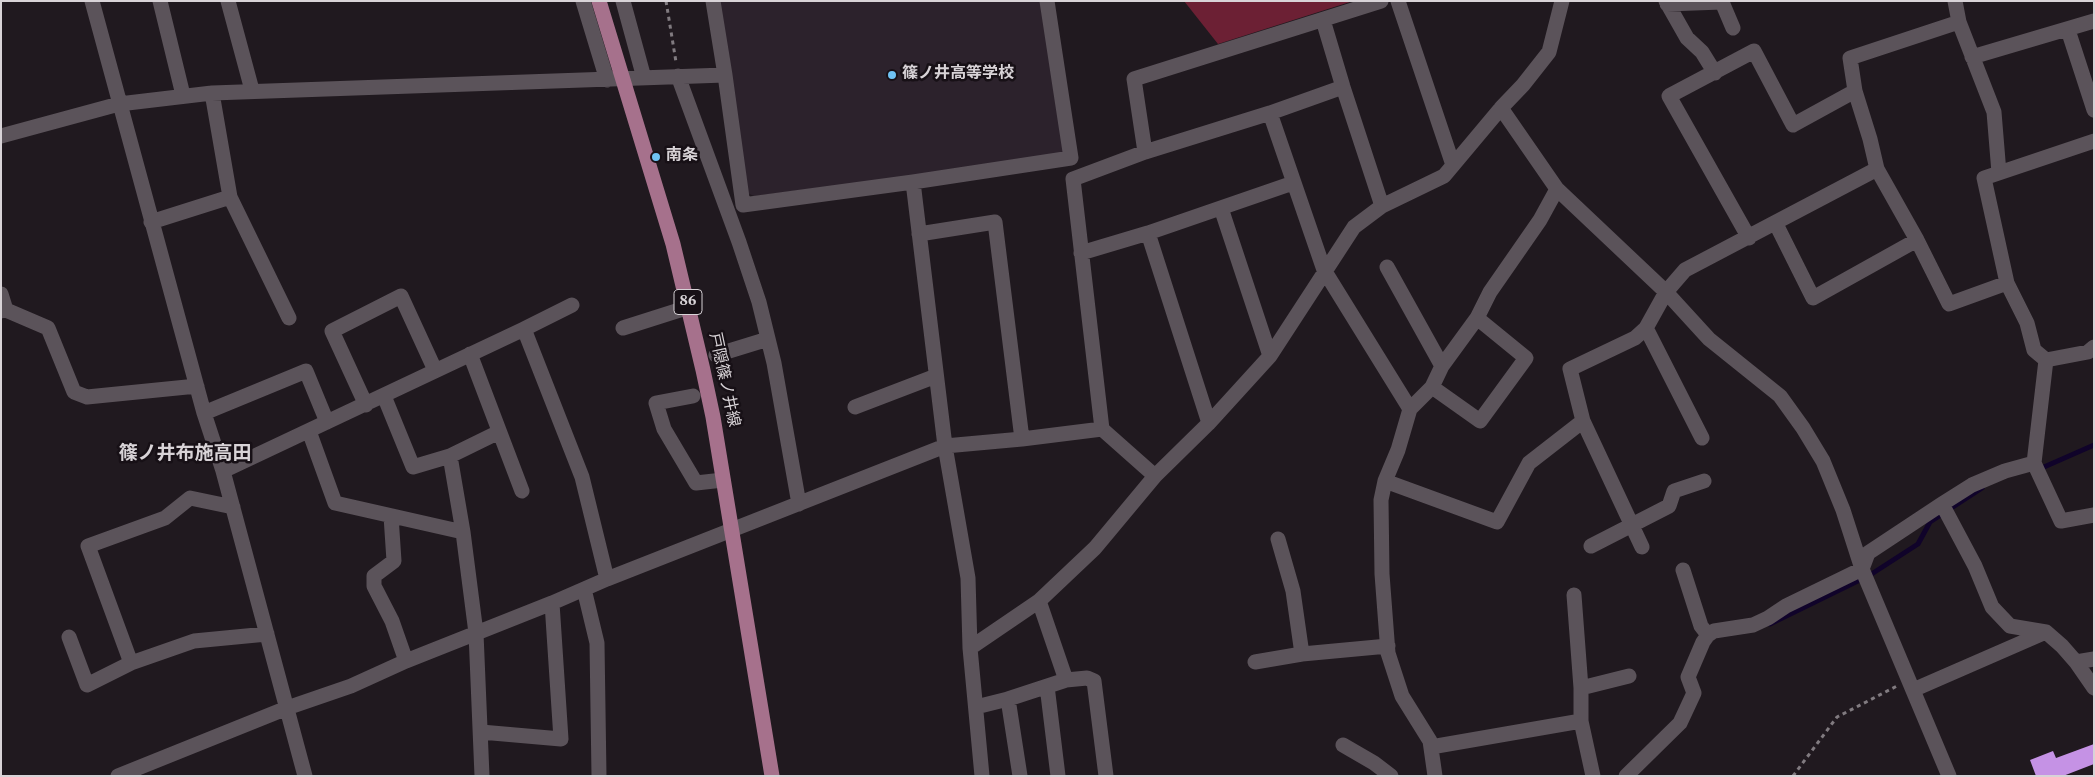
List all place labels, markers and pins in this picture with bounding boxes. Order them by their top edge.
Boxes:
place label: 篠ノ井高等学校 [902,65,1014,85]
marker: 篠ノ井高等学校 [886,69,898,81]
place label: 南条 [666,147,698,167]
marker: 南条 [650,151,662,163]

